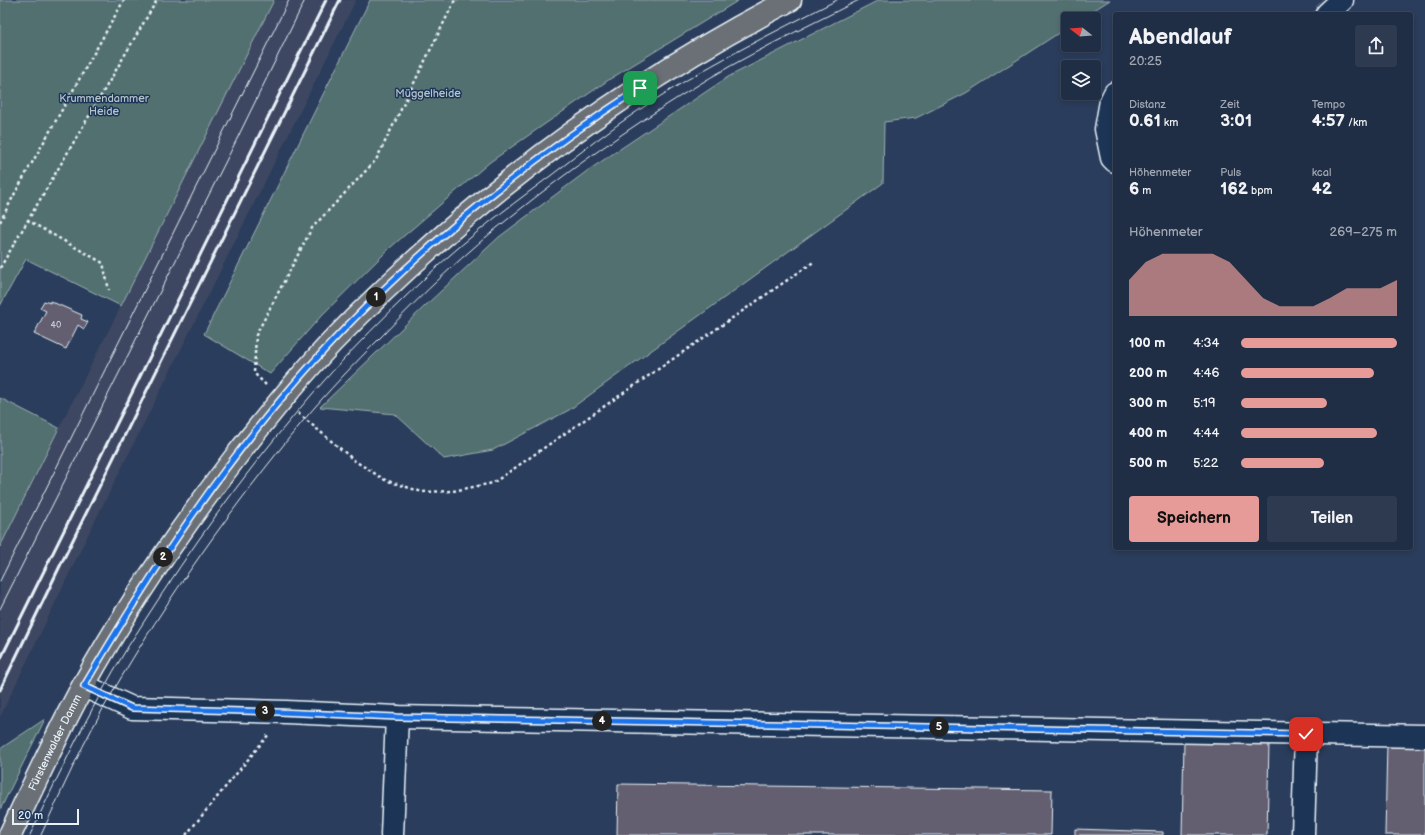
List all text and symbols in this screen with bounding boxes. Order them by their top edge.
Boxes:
north arrow [1061,12,1101,52]
map controls [1061,12,1101,100]
text: Abendlauf [1129,24,1232,51]
button: share [1355,25,1397,67]
text: 20:25 [1129,53,1162,69]
button: layers [1061,60,1101,100]
pin [623,71,657,105]
icon: arrive [629,77,651,99]
park label: Müggelheide [395,87,461,100]
park label: Krummendammer Heide [59,92,150,118]
text: Distanz [1129,98,1166,111]
text: Zeit [1220,98,1240,111]
text: Tempo [1312,98,1345,111]
text: 0.61 [1129,111,1161,131]
text: 3:01 [1220,111,1252,131]
text: 4:57 [1312,111,1345,131]
text: km [1161,116,1178,129]
text: /km [1345,116,1367,129]
text: Höhenmeter [1129,166,1191,179]
text: Puls [1220,166,1241,179]
text: kcal [1312,166,1331,179]
text: 6 [1129,179,1139,199]
text: 162 [1220,179,1248,199]
text: 42 [1312,179,1332,199]
text: m [1139,184,1151,197]
text: bpm [1248,184,1273,197]
text: Höhenmeter [1129,224,1203,240]
text: 269–275 m [1330,224,1397,240]
pin: 1 [366,287,386,307]
text: 1 [374,290,378,303]
house number: 40 [51,320,61,331]
text: 100 m [1129,335,1165,351]
text: 4:34 [1193,335,1219,351]
text: 200 m [1129,365,1167,381]
text: 4:46 [1193,365,1219,381]
text: 300 m [1129,395,1167,411]
text: 5:19 [1193,395,1216,411]
text: 400 m [1129,425,1167,441]
text: 4:44 [1193,425,1219,441]
text: 500 m [1129,455,1167,471]
text: 5:22 [1193,455,1218,471]
button: Speichern [1129,496,1259,542]
button: Teilen [1267,496,1397,542]
pin: 2 [153,547,173,567]
text: 2 [160,550,166,563]
street label: Fürstenwalder Damm [26,692,85,793]
pin: 3 [255,701,275,721]
text: 3 [262,704,268,717]
pin: 4 [592,711,612,731]
text: 4 [599,714,605,727]
pin: 5 [929,717,949,737]
pin [1289,717,1323,751]
text: 5 [936,720,942,733]
icon: check [1295,723,1317,745]
scale bar [12,807,79,826]
text: 20 m [18,809,43,822]

